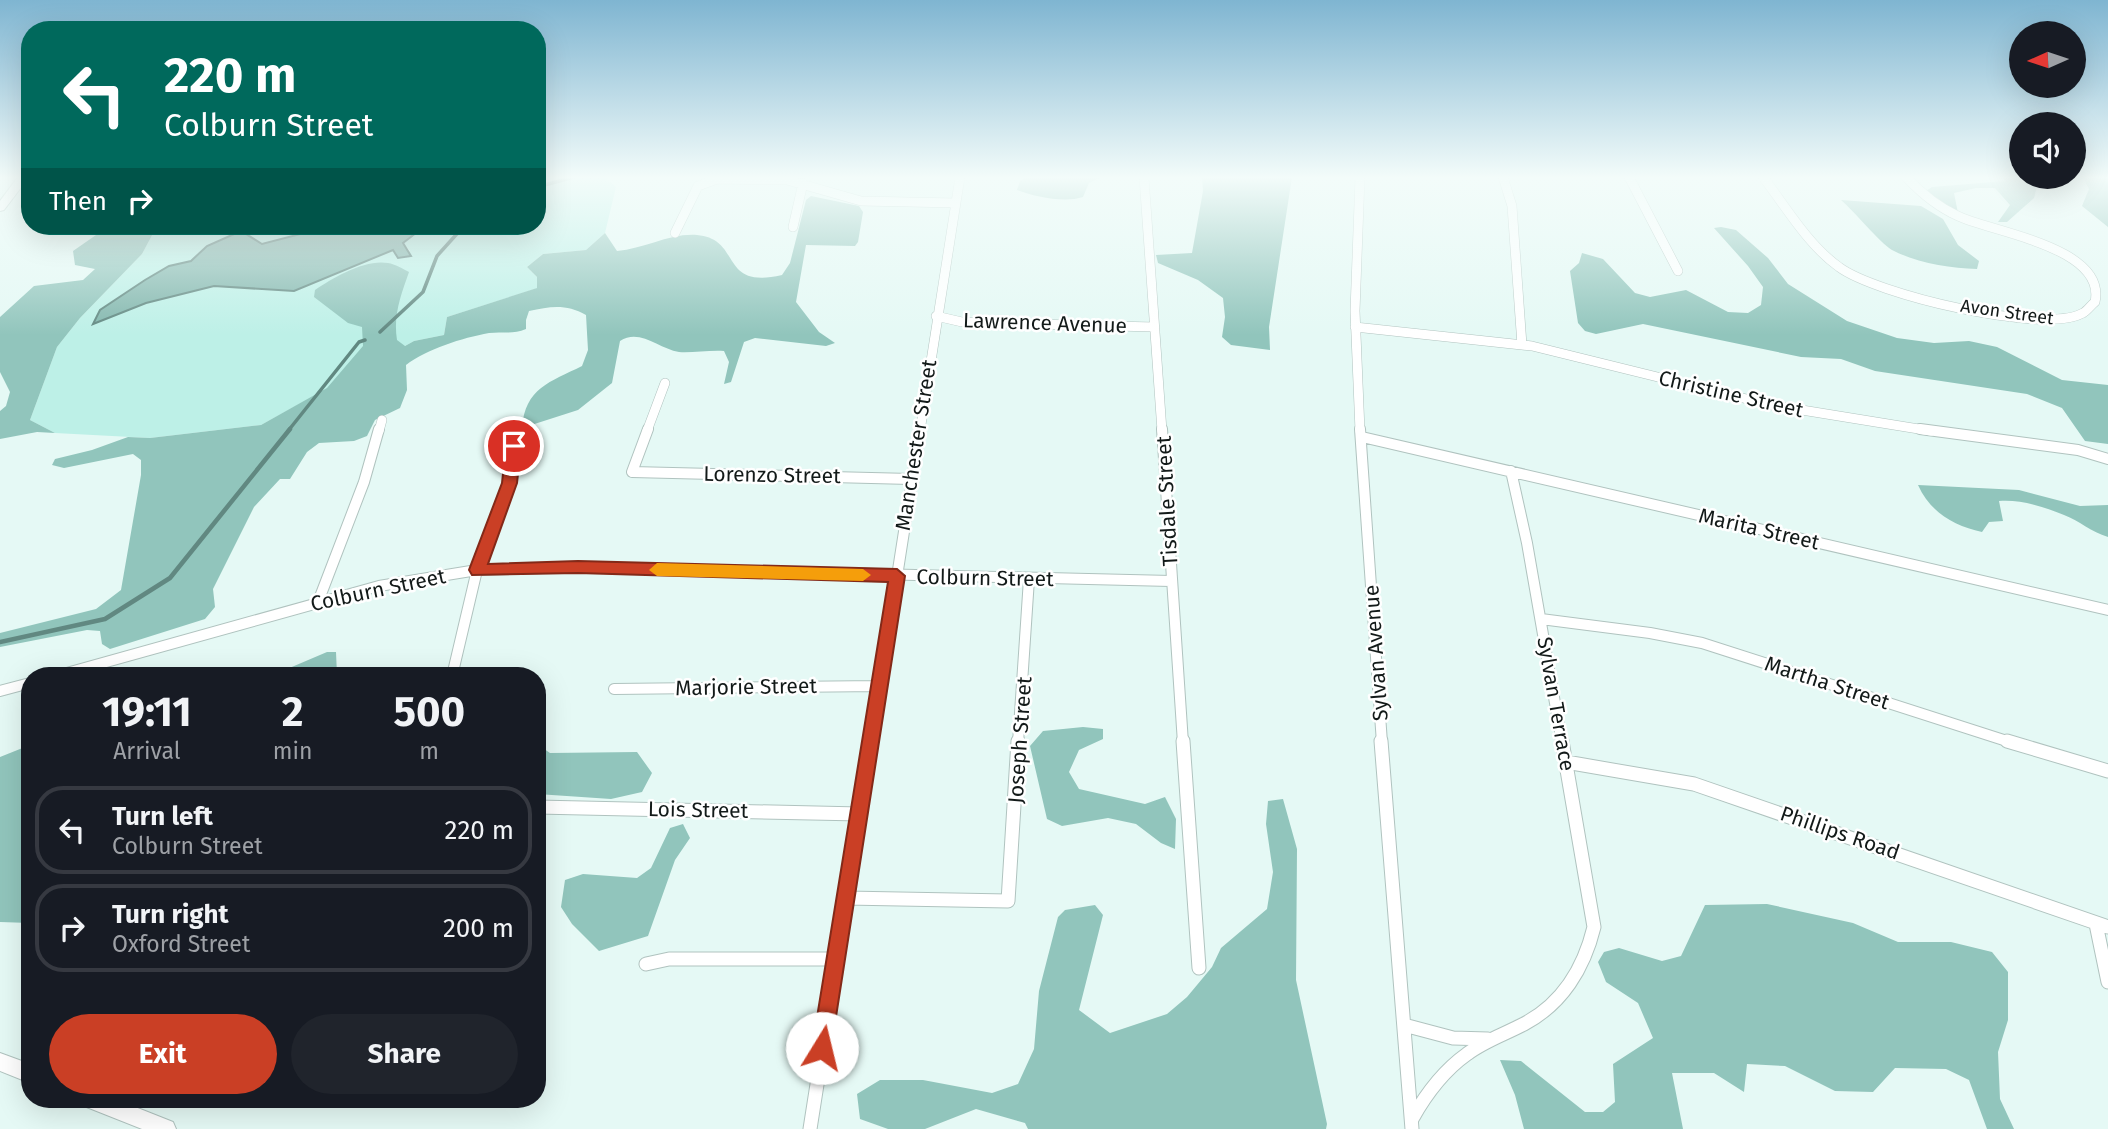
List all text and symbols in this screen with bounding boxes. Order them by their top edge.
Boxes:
north arrow [2009,21,2086,98]
map controls [2009,21,2086,189]
text: 220 m [164,46,296,105]
icon: left [49,49,140,140]
text: Colburn Street [164,106,373,144]
button: sound [2009,112,2086,189]
icon: right [121,182,159,220]
text: Then [49,186,107,217]
street label: Avon Street [1959,295,2055,329]
street label: Lawrence Avenue [963,307,1127,339]
street label: Manchester Street [890,357,942,532]
street label: Christine Street [1656,365,1806,423]
pin [484,416,544,476]
icon: arrive [495,427,533,465]
street label: Tisdale Street [1151,435,1183,567]
street label: Lorenzo Street [703,461,841,489]
street label: Marita Street [1696,502,1822,556]
street label: Colburn Street [308,563,448,617]
street label: Colburn Street [916,564,1054,592]
street label: Sylvan Avenue [1358,584,1394,722]
street label: Sylvan Terrace [1531,635,1581,773]
street label: Martha Street [1761,651,1893,716]
street label: Marjorie Street [675,673,818,701]
street label: Joseph Street [1003,675,1037,804]
text: 19:11 [102,687,192,737]
text: 2 [282,687,303,737]
text: 500 [393,687,465,737]
text: Arrival [113,737,181,765]
text: min [273,737,312,765]
text: m [419,737,439,765]
street label: Lois Street [648,796,749,824]
street label: Phillips Road [1777,800,1903,866]
text: Turn left [112,801,213,832]
icon: left [53,811,91,849]
text: 220 m [445,815,514,846]
text: Colburn Street [112,832,263,860]
text: Turn right [112,899,229,930]
icon: right [53,909,91,947]
text: 200 m [443,913,514,944]
text: Oxford Street [112,930,250,958]
position arrow [785,1011,859,1085]
button: Exit [49,1014,277,1094]
button: Share [291,1014,518,1094]

